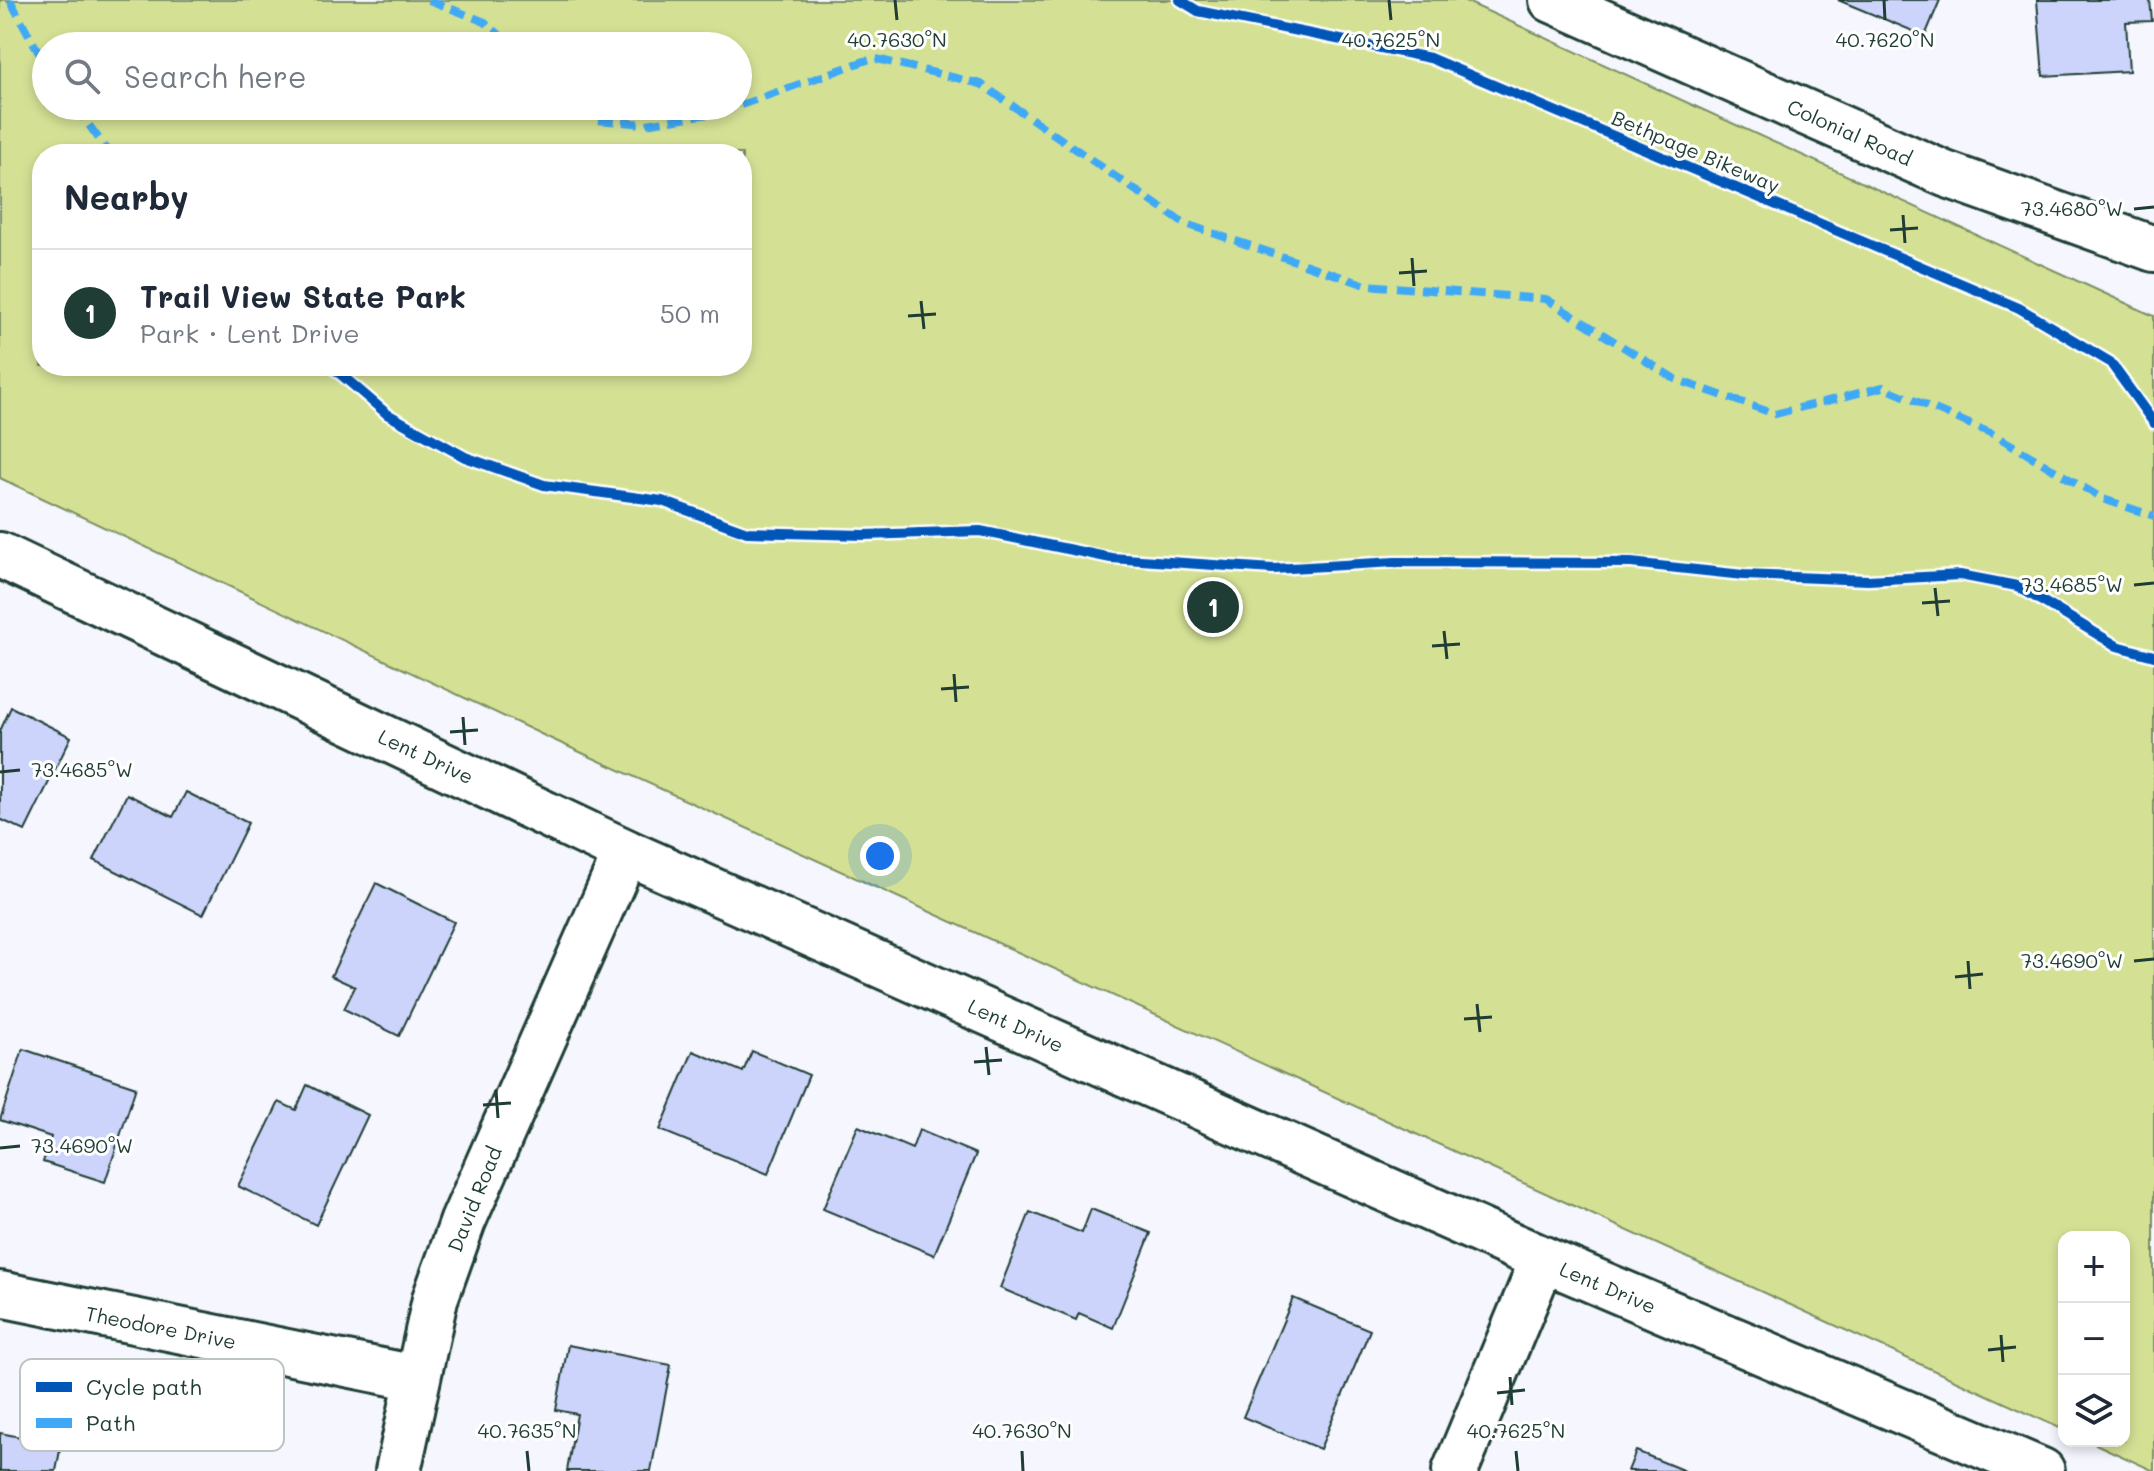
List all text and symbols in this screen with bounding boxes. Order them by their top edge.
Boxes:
text: 40.7630°N [847,26,947,52]
text: 40.7625°N [1342,26,1440,52]
text: 40.7620°N [1835,26,1935,52]
search box [32,32,752,120]
icon: search [60,54,104,98]
text: Search here [124,56,307,96]
street label: Colonial Road [1784,93,1916,171]
street label: Bethpage Bikeway [1608,104,1784,198]
text: Nearby [64,174,189,219]
text: 73.4680°W [2021,195,2123,221]
text: Trail View State Park [140,276,466,316]
text: 1 [84,296,96,330]
text: 50 m [660,296,720,330]
text: Park · Lent Drive [140,316,360,350]
text: 73.4685°W [2021,571,2123,597]
pin: 1 [1187,577,1239,637]
street label: Lent Drive [374,723,478,789]
text: 73.4685°W [31,756,133,782]
your location [860,836,900,876]
text: 73.4690°W [2021,947,2123,973]
street label: Lent Drive [964,992,1068,1058]
text: 73.4690°W [31,1132,133,1158]
street label: David Road [441,1142,507,1256]
map controls [2058,1231,2130,1447]
button: + [2058,1231,2130,1303]
street label: Lent Drive [1556,1255,1660,1319]
street label: Theodore Drive [83,1300,239,1354]
button: − [2058,1303,2130,1375]
legend [20,1359,284,1451]
text: Cycle path [86,1372,202,1401]
button: layers [2058,1375,2130,1447]
text: Path [86,1408,135,1437]
text: 40.7635°N [477,1417,577,1443]
text: 40.7630°N [972,1417,1072,1443]
text: 40.7625°N [1467,1417,1565,1443]

